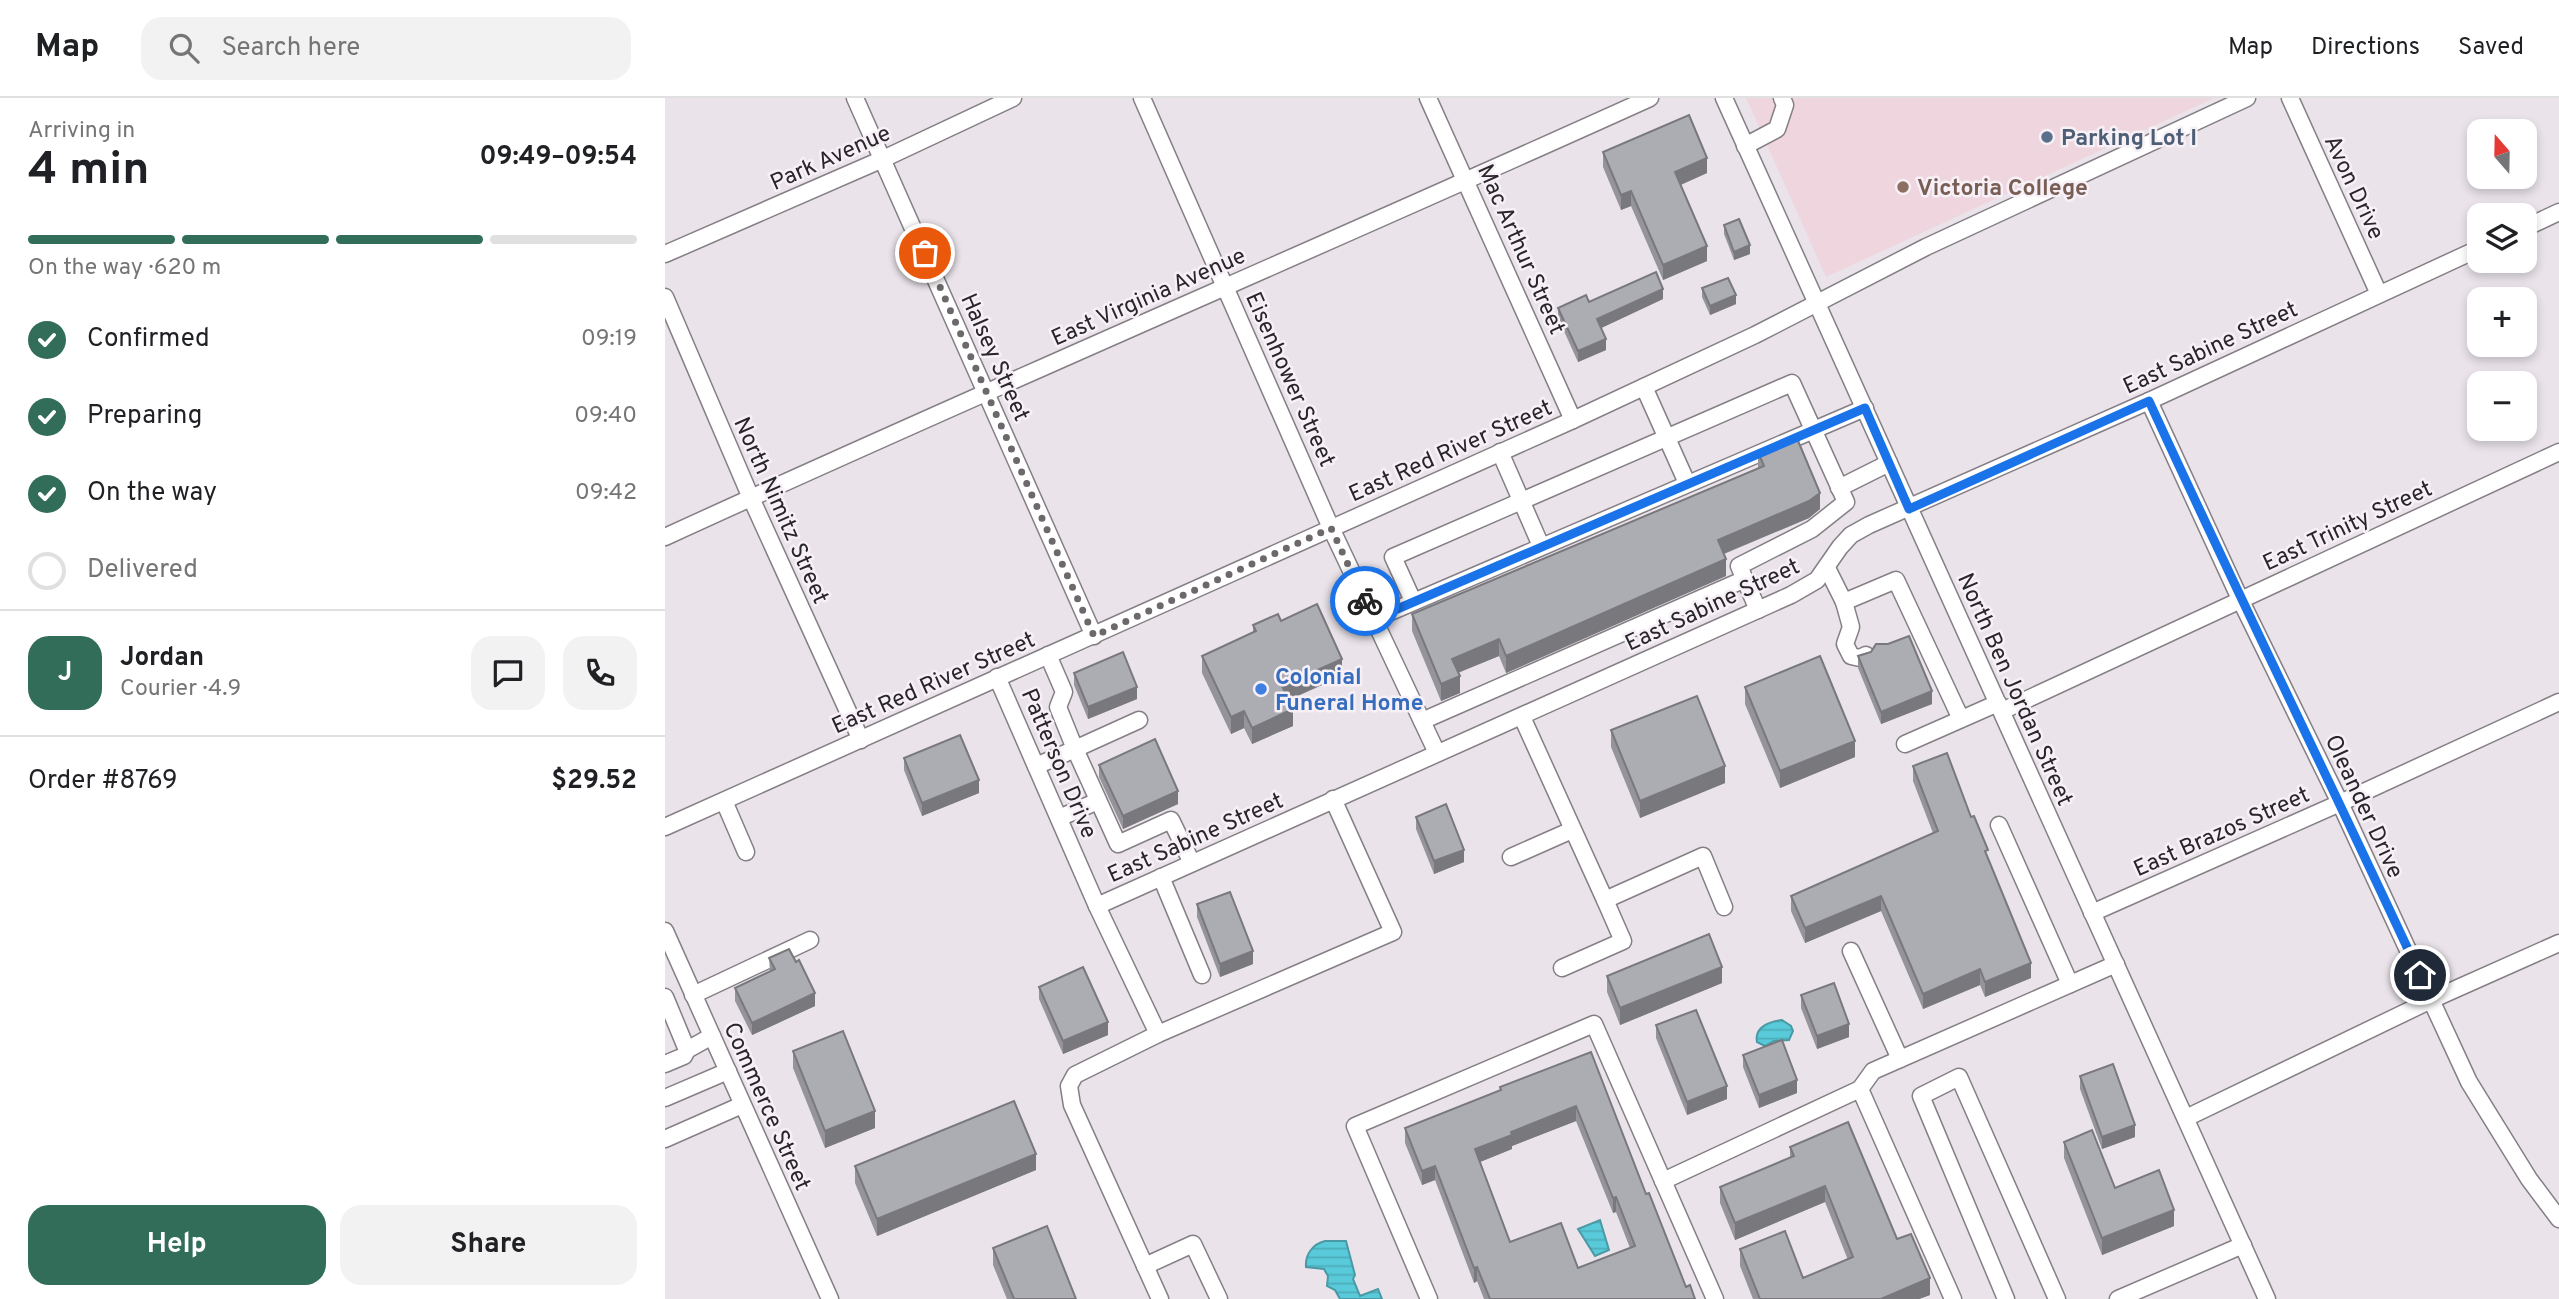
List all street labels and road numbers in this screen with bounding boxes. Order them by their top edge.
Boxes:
street label: Park Avenue [766,120,896,199]
street label: Avon Drive [2316,131,2389,245]
street label: Mac Arthur Street [1469,160,1570,340]
street label: East Virginia Avenue [1047,242,1251,354]
street label: Eisenhower Street [1237,288,1340,472]
street label: Halsey Street [953,290,1035,426]
street label: East Sabine Street [2119,296,2303,402]
street label: East Red River Street [1345,394,1557,510]
street label: North Nimitz Street [726,413,834,609]
street label: East Trinity Street [2259,475,2437,579]
street label: East Sabine Street [1621,553,1805,659]
street label: North Ben Jordan Street [1949,569,2078,811]
street label: East Red River Street [828,626,1040,742]
street label: Patterson Drive [1013,685,1102,843]
street label: Oleander Drive [2317,731,2409,883]
street label: East Brazos Street [2130,781,2315,885]
street label: East Sabine Street [1104,788,1288,891]
street label: Commerce Street [716,1018,816,1196]

